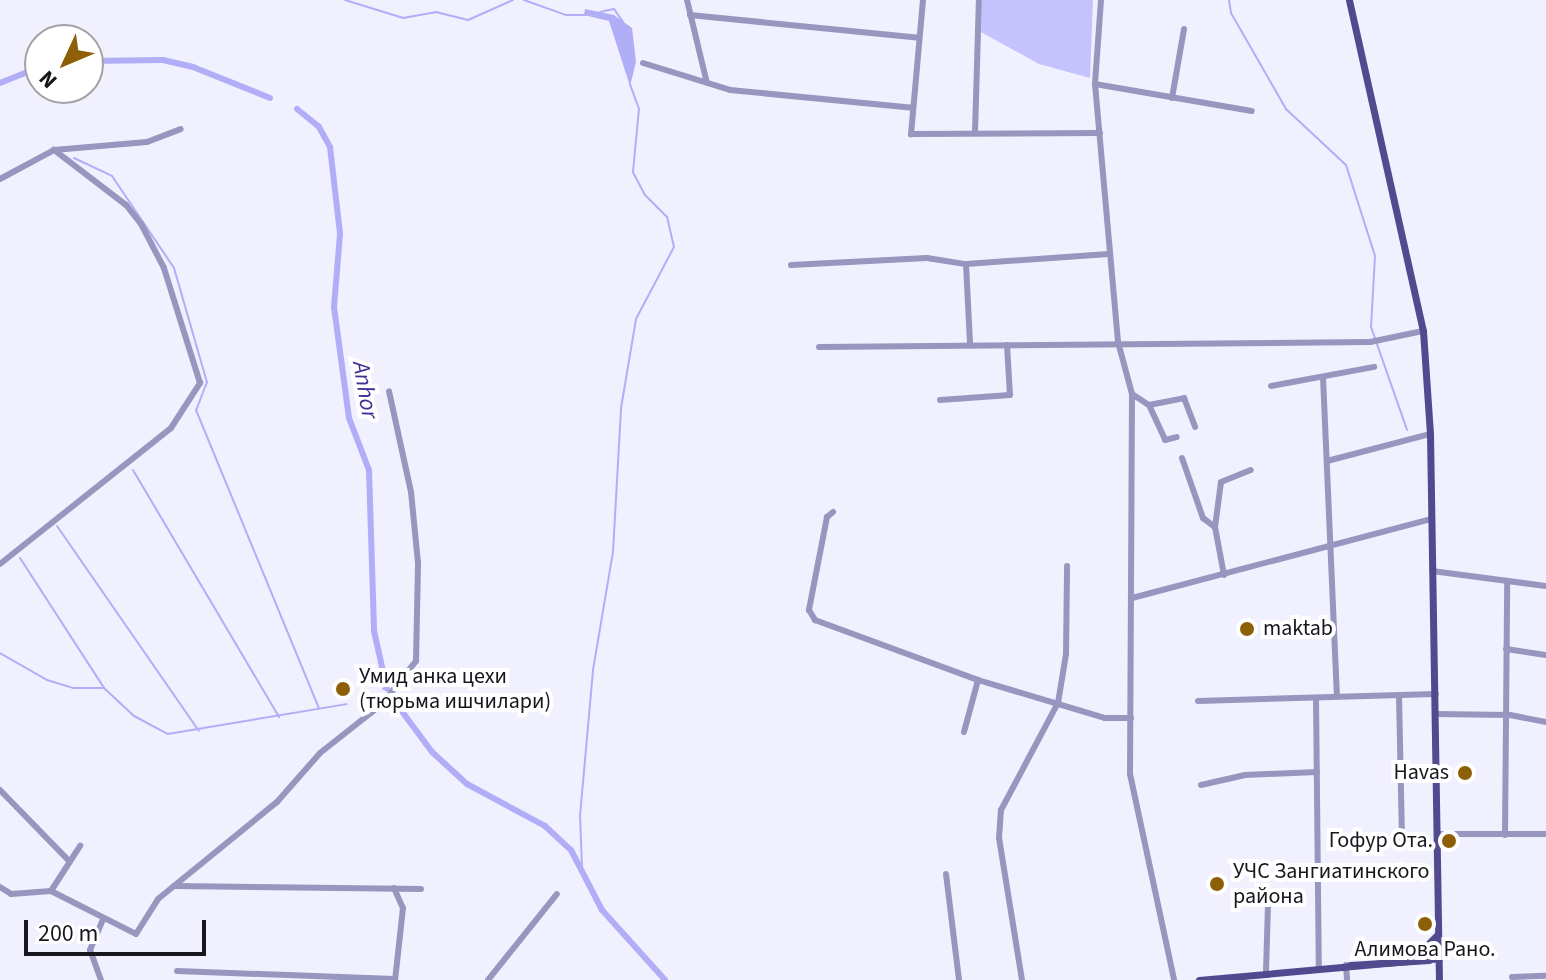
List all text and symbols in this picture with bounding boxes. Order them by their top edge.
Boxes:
north arrow [24,24,104,104]
text: N [32,63,65,96]
water label: Anhor [346,359,384,421]
place label: maktab [1263,616,1333,642]
marker: maktab [1238,620,1256,638]
place label: Умид анка цехи (тюрьма ишчилари) [359,663,551,714]
marker: Умид анка цехи (тюрьма ишчилари) [334,680,352,698]
place label: Havas [1393,760,1449,786]
marker: Havas [1456,764,1474,782]
place label: Гофур Ота. [1329,828,1433,854]
marker: Гофур Ота. [1440,832,1458,850]
place label: УЧС Зангиатинского района [1233,858,1429,910]
marker: УЧС Зангиатинского района [1208,875,1226,893]
scale bar [28,904,210,954]
marker: Алимова Рано. [1416,915,1434,933]
text: 200 m [38,916,98,951]
place label: Алимова Рано. [1354,937,1496,963]

